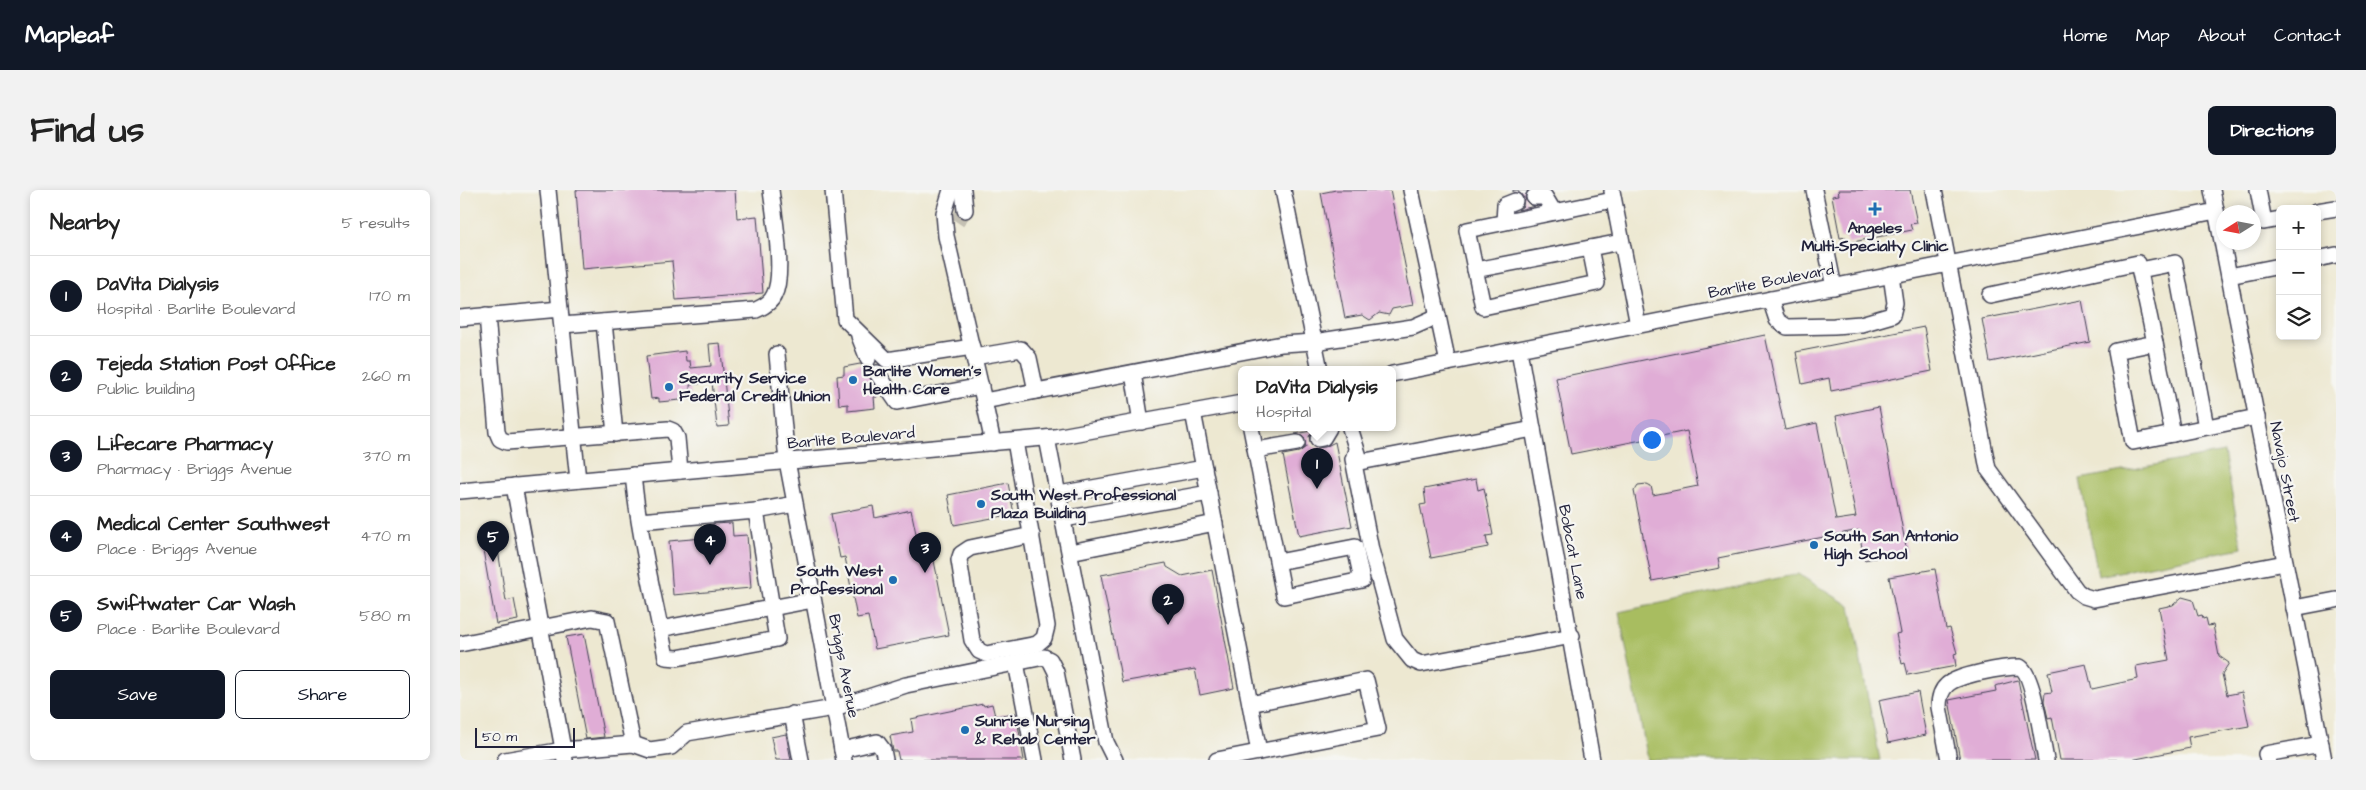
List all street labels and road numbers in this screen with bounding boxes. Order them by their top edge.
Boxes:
street label: Barlite Boulevard [1706,258,1836,304]
street label: Navajo Street [2264,420,2306,525]
street label: Barlite Boulevard [786,421,916,455]
street label: Bobcat Lane [1553,503,1593,602]
street label: Briggs Avenue [822,612,865,720]

